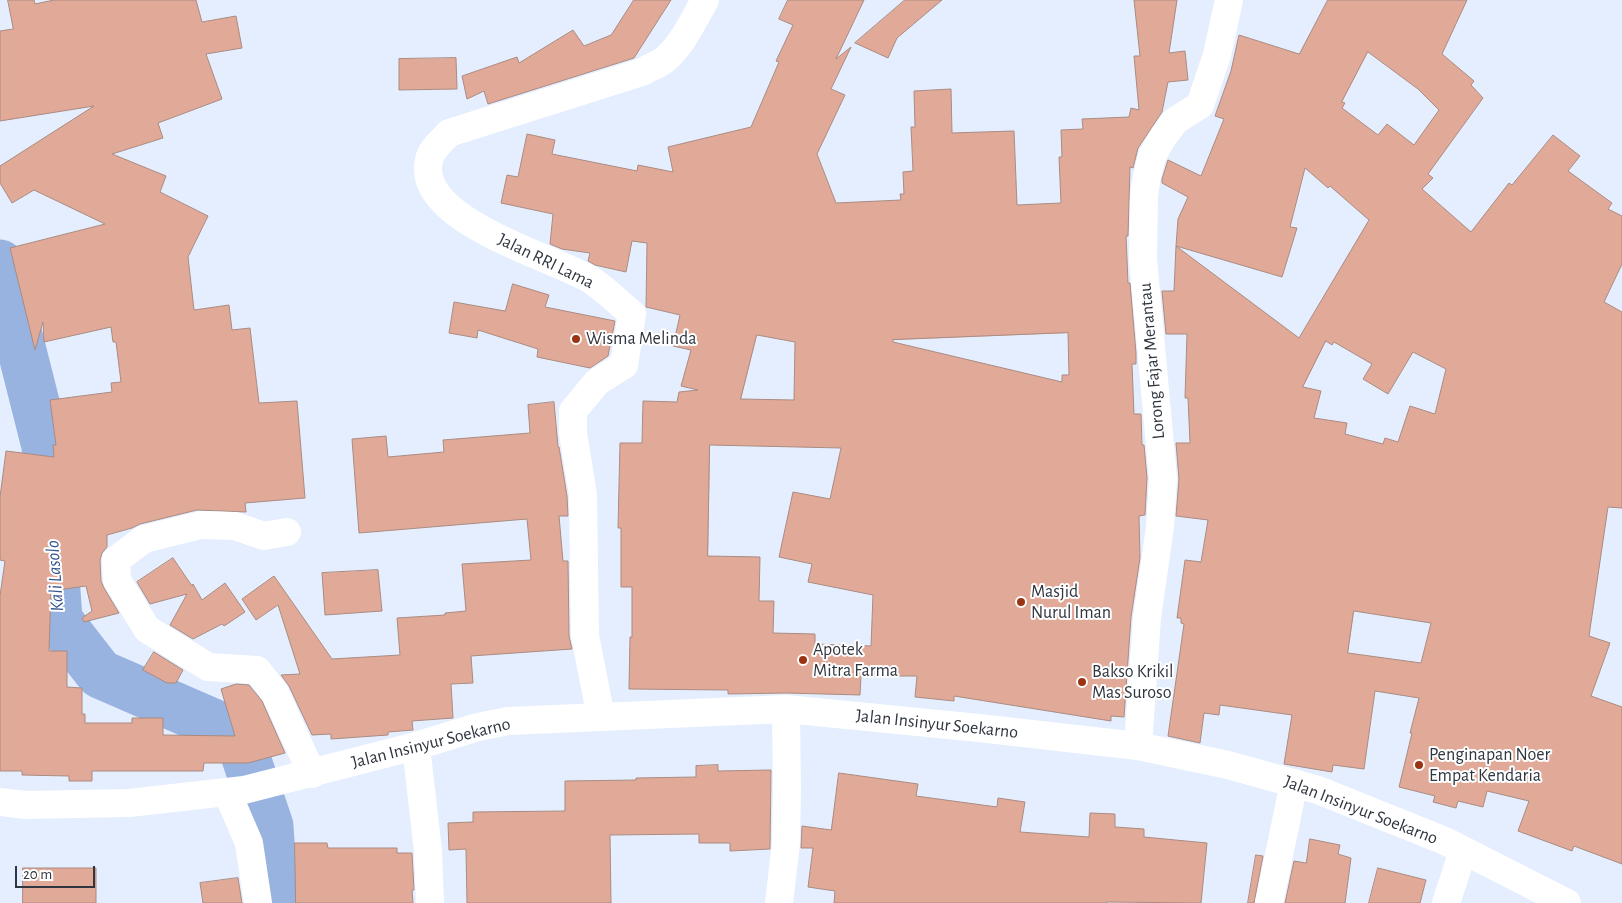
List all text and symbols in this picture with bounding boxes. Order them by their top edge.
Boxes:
street label: Jalan RRI Lama [494,228,598,294]
street label: Lorong Fajar Merantau [1134,282,1170,440]
place label: Wisma Melinda [586,328,697,350]
marker: Wisma Melinda [570,333,582,345]
water label: Kali Lasolo [41,540,69,612]
place label: Masjid Nurul Iman [1031,581,1111,624]
marker: Masjid Nurul Iman [1015,596,1027,608]
place label: Apotek Mitra Farma [813,639,898,682]
marker: Apotek Mitra Farma [797,654,809,666]
place label: Bakso Krikil Mas Suroso [1092,661,1174,704]
marker: Bakso Krikil Mas Suroso [1076,676,1088,688]
street label: Jalan Insinyur Soekarno [855,705,1019,743]
street label: Jalan Insinyur Soekarno [349,713,513,773]
place label: Penginapan Noer Empat Kendaria [1429,744,1550,786]
marker: Penginapan Noer Empat Kendaria [1413,759,1425,771]
street label: Jalan Insinyur Soekarno [1281,771,1441,849]
scale bar [18,856,98,888]
text: 20 m [23,867,52,882]

